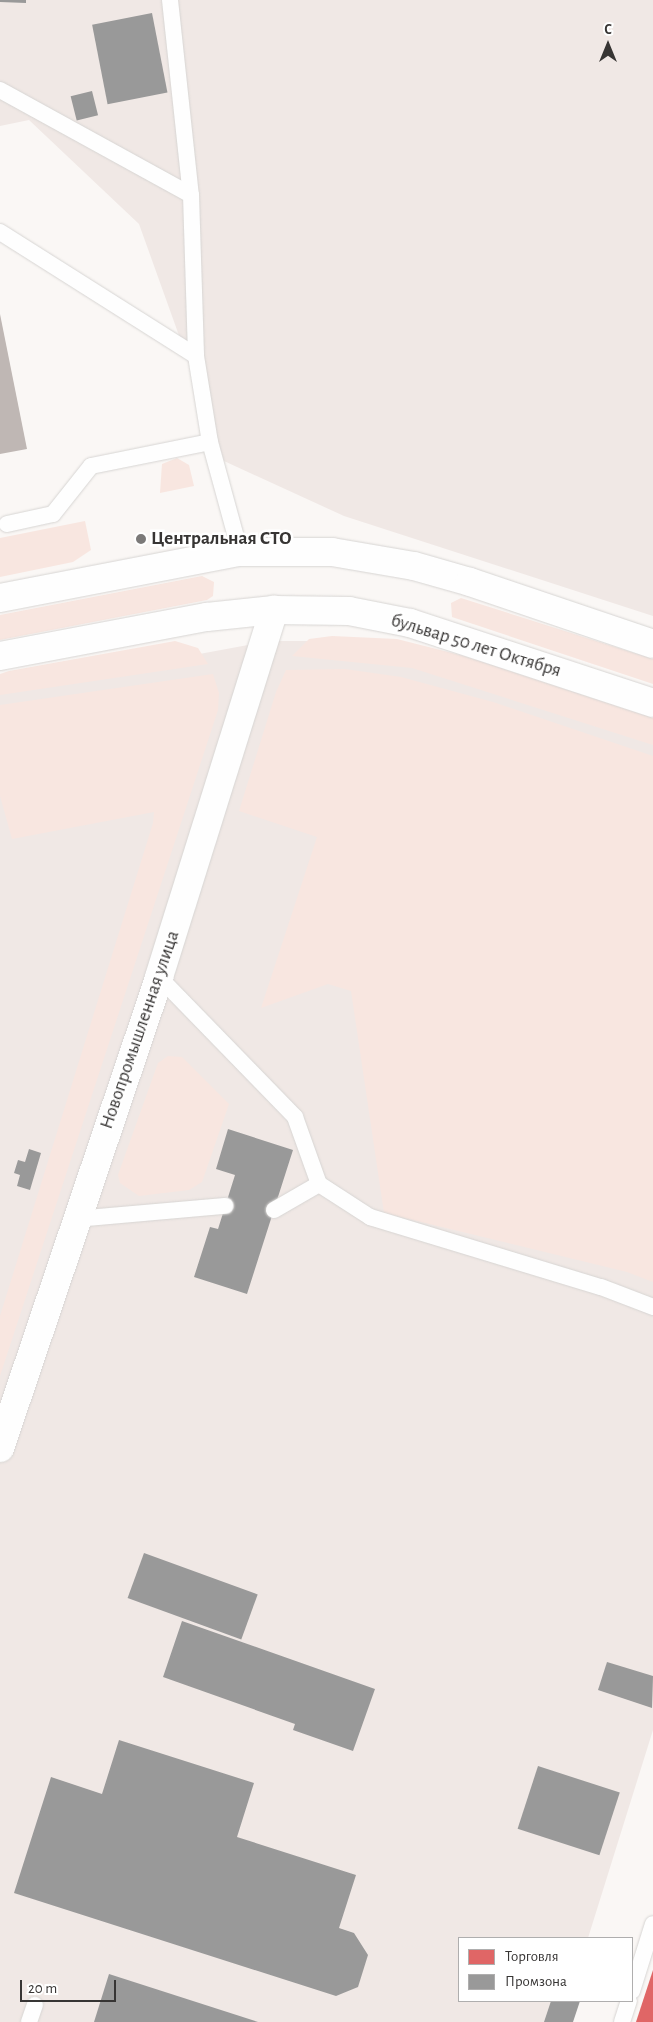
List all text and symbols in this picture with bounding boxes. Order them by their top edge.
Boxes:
north arrow [583,20,633,70]
text: С [604,23,612,37]
place label: Центральная СТО [151,528,292,550]
marker: Центральная СТО [135,533,147,545]
street label: бульвар 50 лет Октября [388,609,564,683]
street label: Новопромышленная улица [95,928,185,1132]
legend [458,1937,633,2002]
text: Торговля [505,1949,559,1964]
scale bar [22,1970,119,2002]
text: Промзона [505,1974,567,1989]
text: 20 m [28,1981,57,1996]

